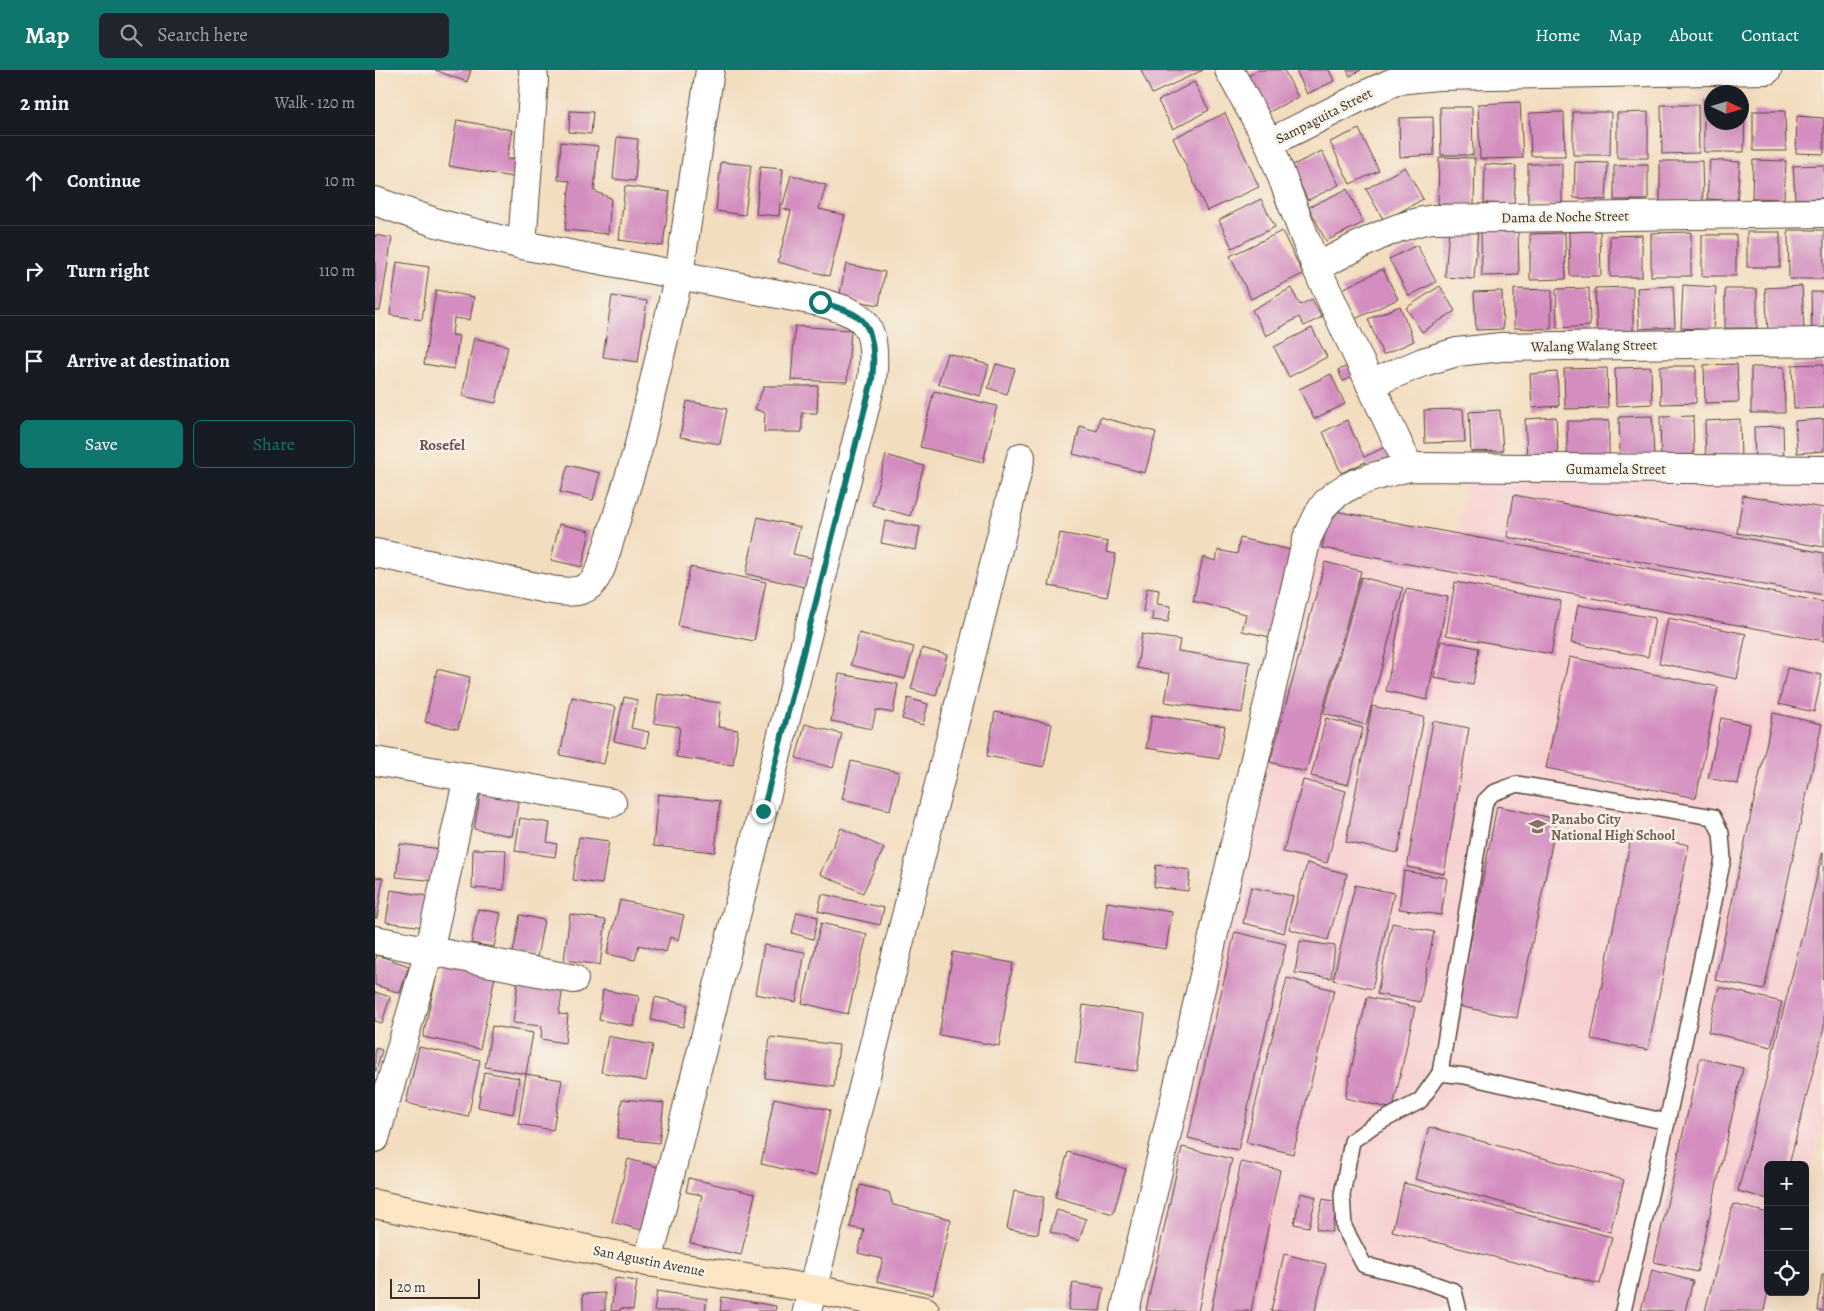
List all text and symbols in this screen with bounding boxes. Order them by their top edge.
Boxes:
search box [99,13,449,58]
text: Map [25,19,69,51]
icon: search [117,21,145,49]
text: Search here [157,22,248,48]
text: Home [1535,23,1580,47]
text: Map [1608,23,1641,47]
text: About [1669,23,1713,47]
text: Contact [1741,23,1799,47]
street label: Sampaguita Street [1272,83,1376,149]
north arrow [1704,85,1749,130]
text: 2 min [20,89,69,117]
text: Walk · 120 m [274,92,355,114]
icon: ahead [20,167,48,195]
text: Continue [67,168,141,194]
text: 10 m [325,170,355,192]
street label: Dama de Noche Street [1501,206,1629,228]
icon: right [20,257,48,285]
text: Turn right [67,258,149,284]
text: 110 m [319,260,355,282]
route start [809,291,832,314]
street label: Walang Walang Street [1530,335,1658,357]
icon: arrive [20,347,48,375]
text: Arrive at destination [67,348,230,374]
button: Save [20,420,183,468]
button: Share [193,420,355,468]
district label: Rosefel [419,435,465,455]
street label: Gumamela Street [1566,460,1666,479]
route end [752,800,775,823]
place label: Panabo City National High School [1551,810,1675,845]
school or university icon: Panabo City National High School [1527,817,1547,837]
map controls [1764,1161,1809,1296]
button: + [1764,1161,1809,1206]
button: − [1764,1206,1809,1251]
street label: San Agustin Avenue [592,1241,706,1281]
button: locate [1764,1251,1809,1296]
scale bar [390,1276,480,1299]
text: 20 m [397,1278,426,1297]

